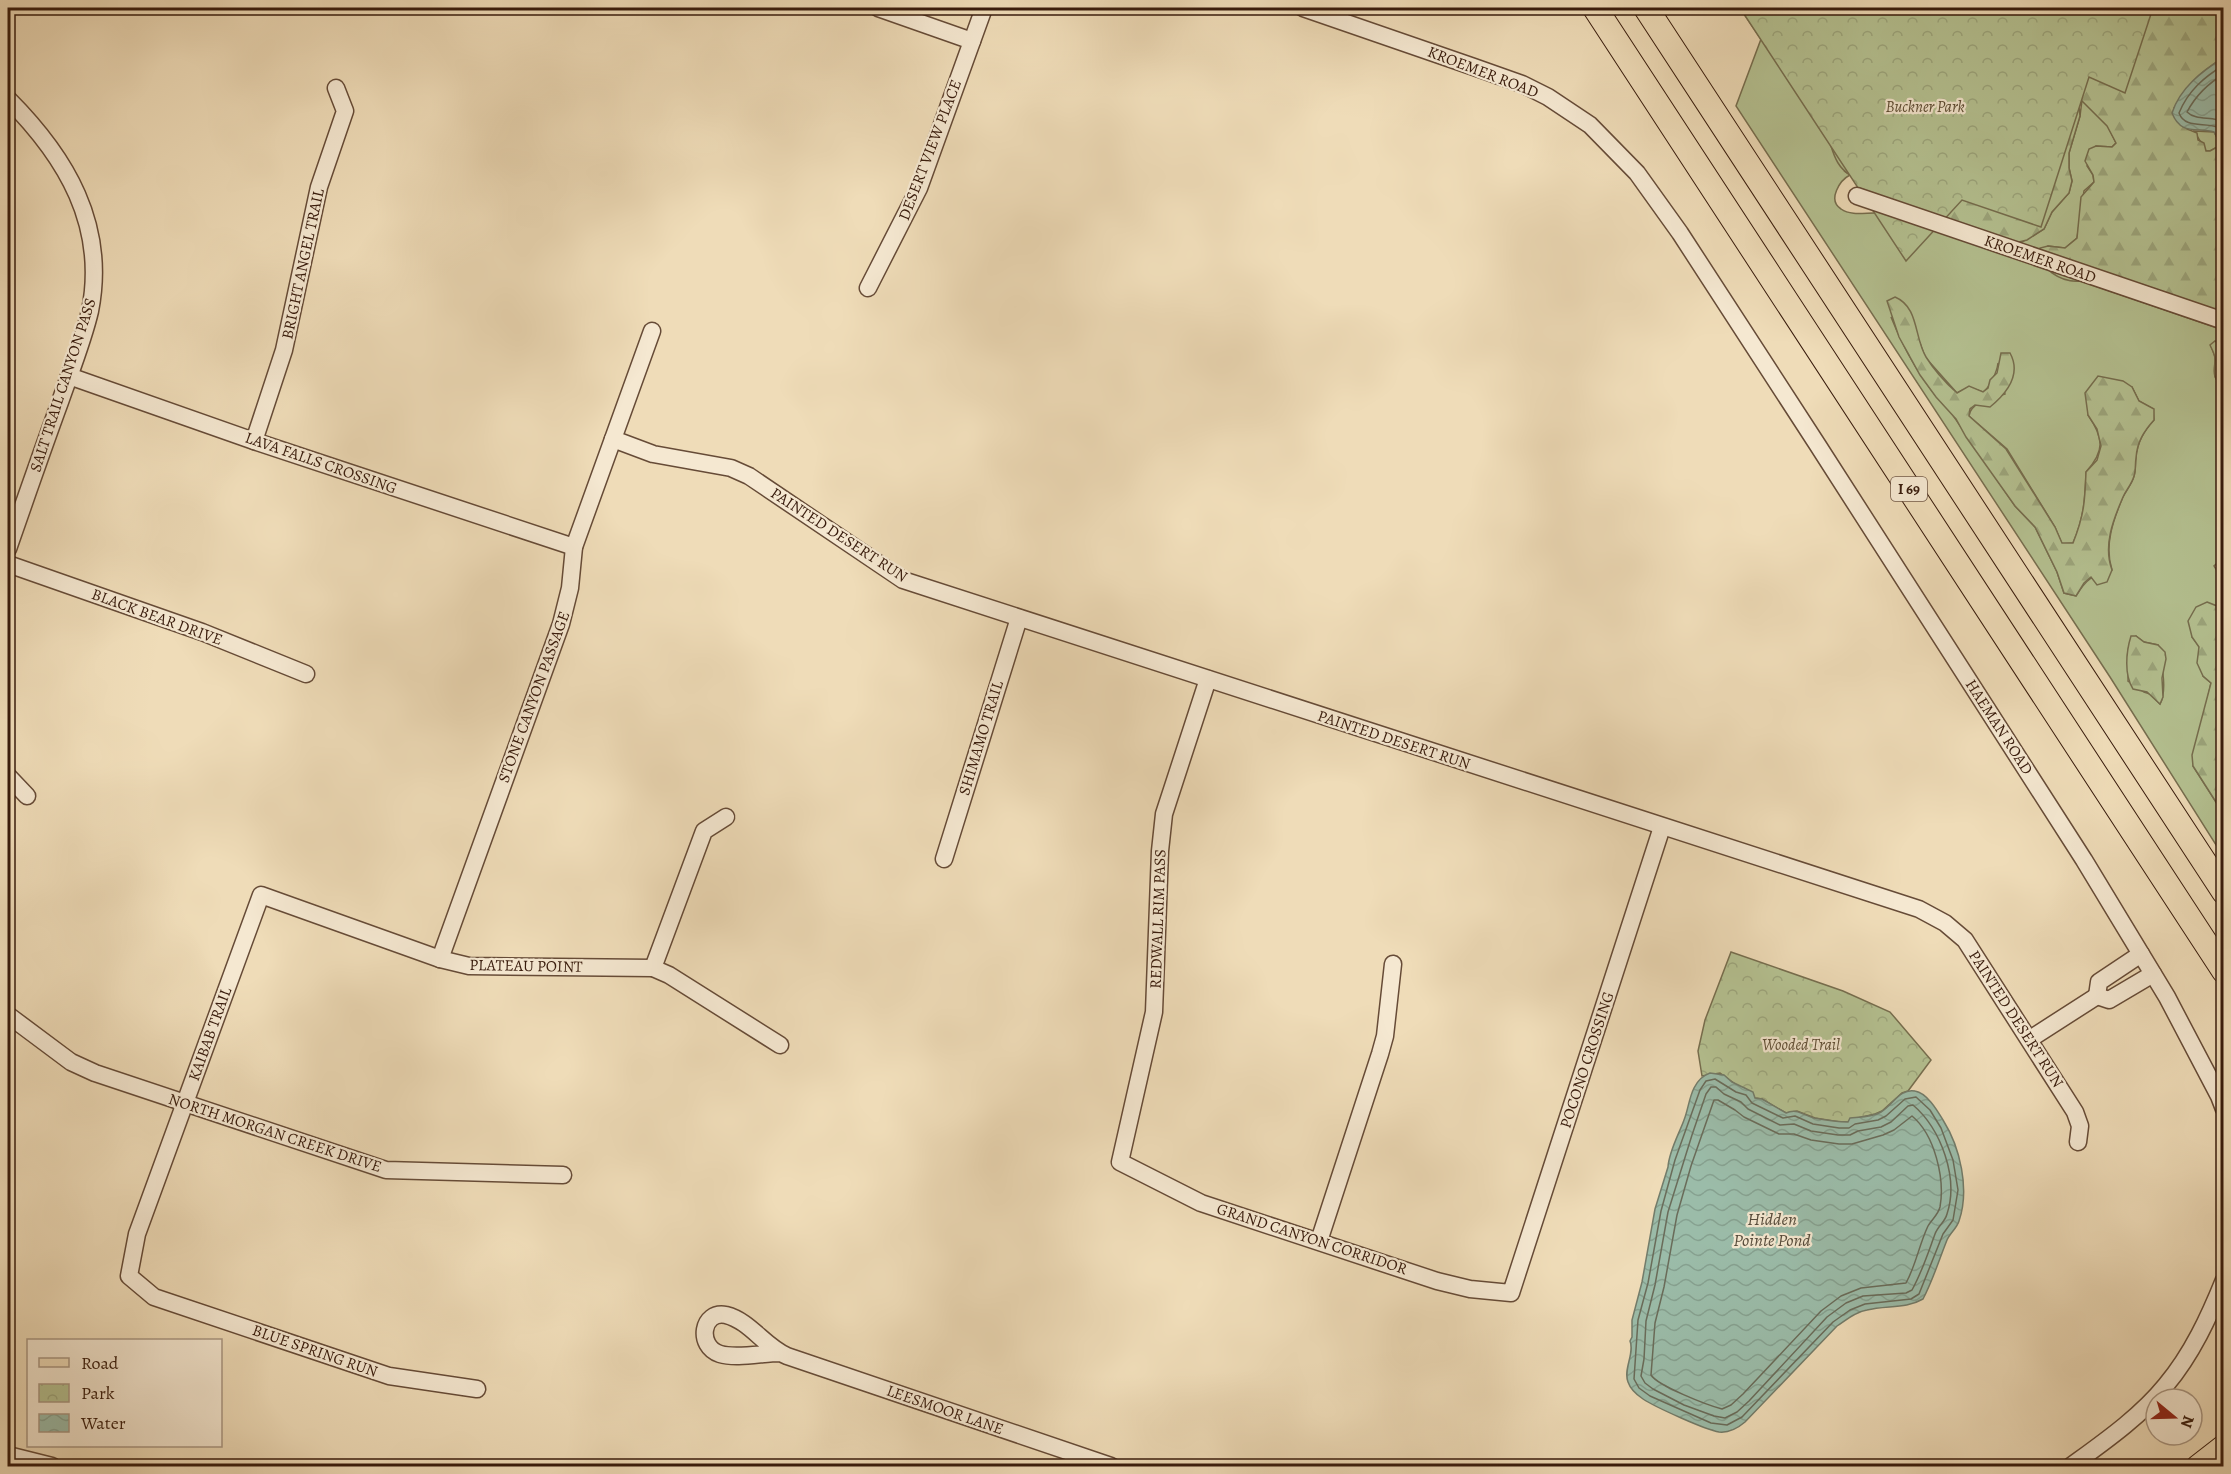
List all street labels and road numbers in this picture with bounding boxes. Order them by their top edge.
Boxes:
street label: KROEMER ROAD [1424,41,1542,103]
street label: DESERT VIEW PLACE [893,76,967,224]
street label: BRIGHT ANGEL TRAIL [276,186,330,341]
street label: KROEMER ROAD [1981,230,2099,288]
street label: SALT TRAIL CANYON PASS [24,295,102,475]
street label: LAVA FALLS CROSSING [242,427,400,499]
road number: I 69 [1891,477,1927,501]
street label: PAINTED DESERT RUN [766,482,912,588]
street label: BLACK BEAR DRIVE [88,583,226,651]
street label: STONE CANYON PASSAGE [493,608,575,786]
street label: HAEMAN ROAD [1960,675,2038,779]
street label: SHIMAMO TRAIL [953,677,1009,798]
street label: PAINTED DESERT RUN [1315,705,1473,775]
street label: REDWALL RIM PASS [1145,849,1171,989]
street label: PAINTED DESERT RUN [1963,946,2069,1092]
street label: PLATEAU POINT [469,954,583,978]
street label: KAIBAB TRAIL [183,983,237,1084]
street label: POCONO CROSSING [1555,989,1619,1131]
street label: NORTH MORGAN CREEK DRIVE [166,1088,384,1178]
street label: GRAND CANYON CORRIDOR [1214,1198,1410,1280]
street label: BLUE SPRING RUN [249,1319,381,1383]
street label: LEESMOOR LANE [884,1380,1006,1440]

